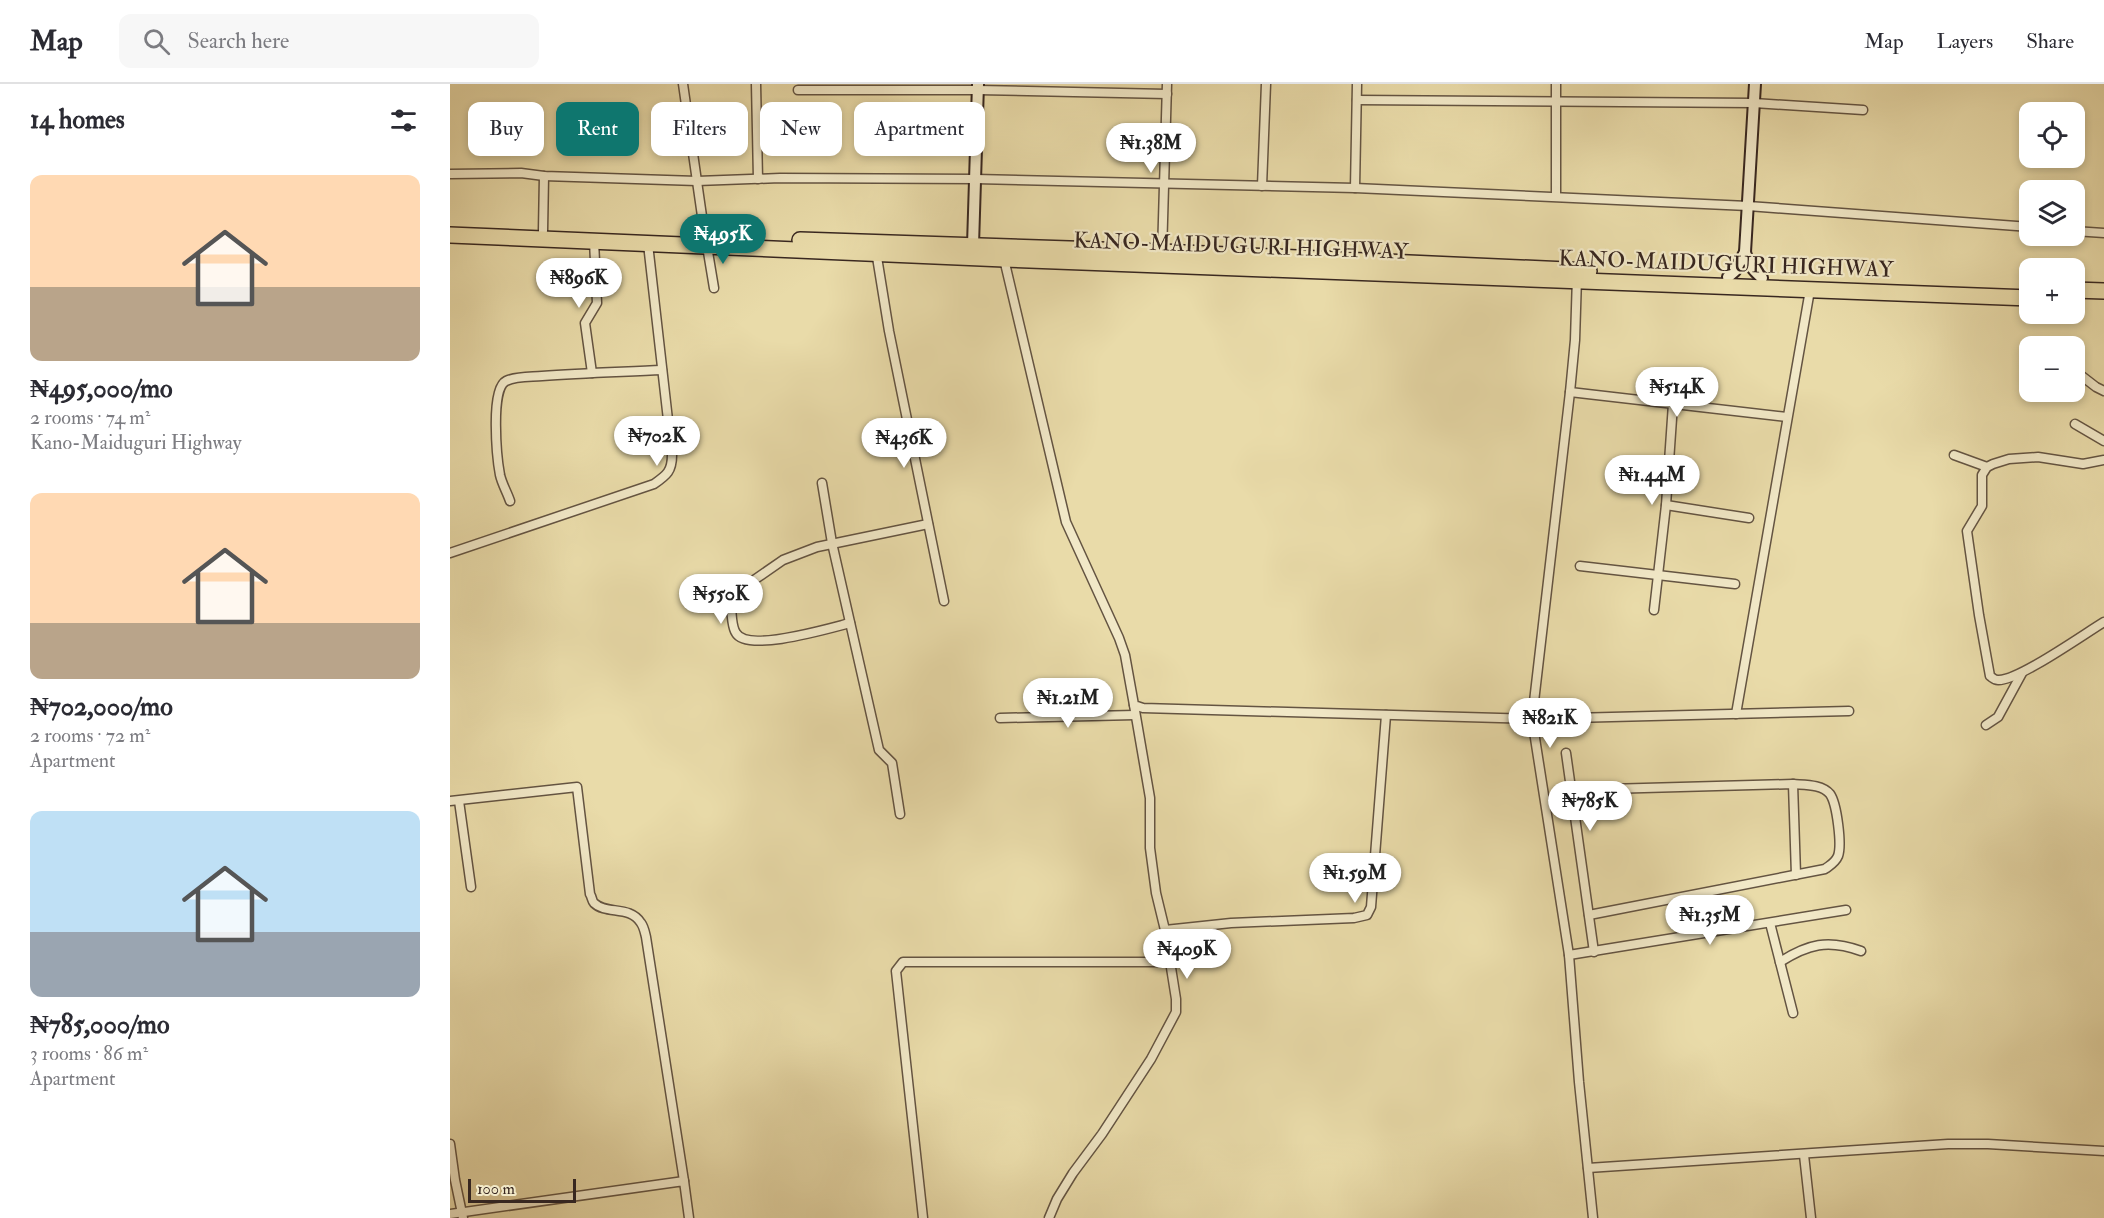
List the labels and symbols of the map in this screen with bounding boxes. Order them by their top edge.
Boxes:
pin: ₦1.38M [1102,123,1200,174]
pin: ₦495K [681,214,765,265]
street label: KANO-MAIDUGURI HIGHWAY [1073,226,1410,266]
street label: KANO-MAIDUGURI HIGHWAY [1558,244,1895,284]
pin: ₦896K [537,258,621,309]
pin: ₦514K [1635,367,1719,418]
pin: ₦702K [615,416,699,467]
pin: ₦436K [862,418,946,469]
pin: ₦1.44M [1603,455,1701,506]
pin: ₦550K [679,574,763,625]
pin: ₦1.21M [1019,678,1117,729]
pin: ₦821K [1508,698,1592,749]
pin: ₦785K [1548,781,1632,832]
pin: ₦1.59M [1306,853,1404,904]
pin: ₦1.35M [1661,895,1759,946]
pin: ₦409K [1145,929,1229,980]
scale bar [468,1176,576,1204]

